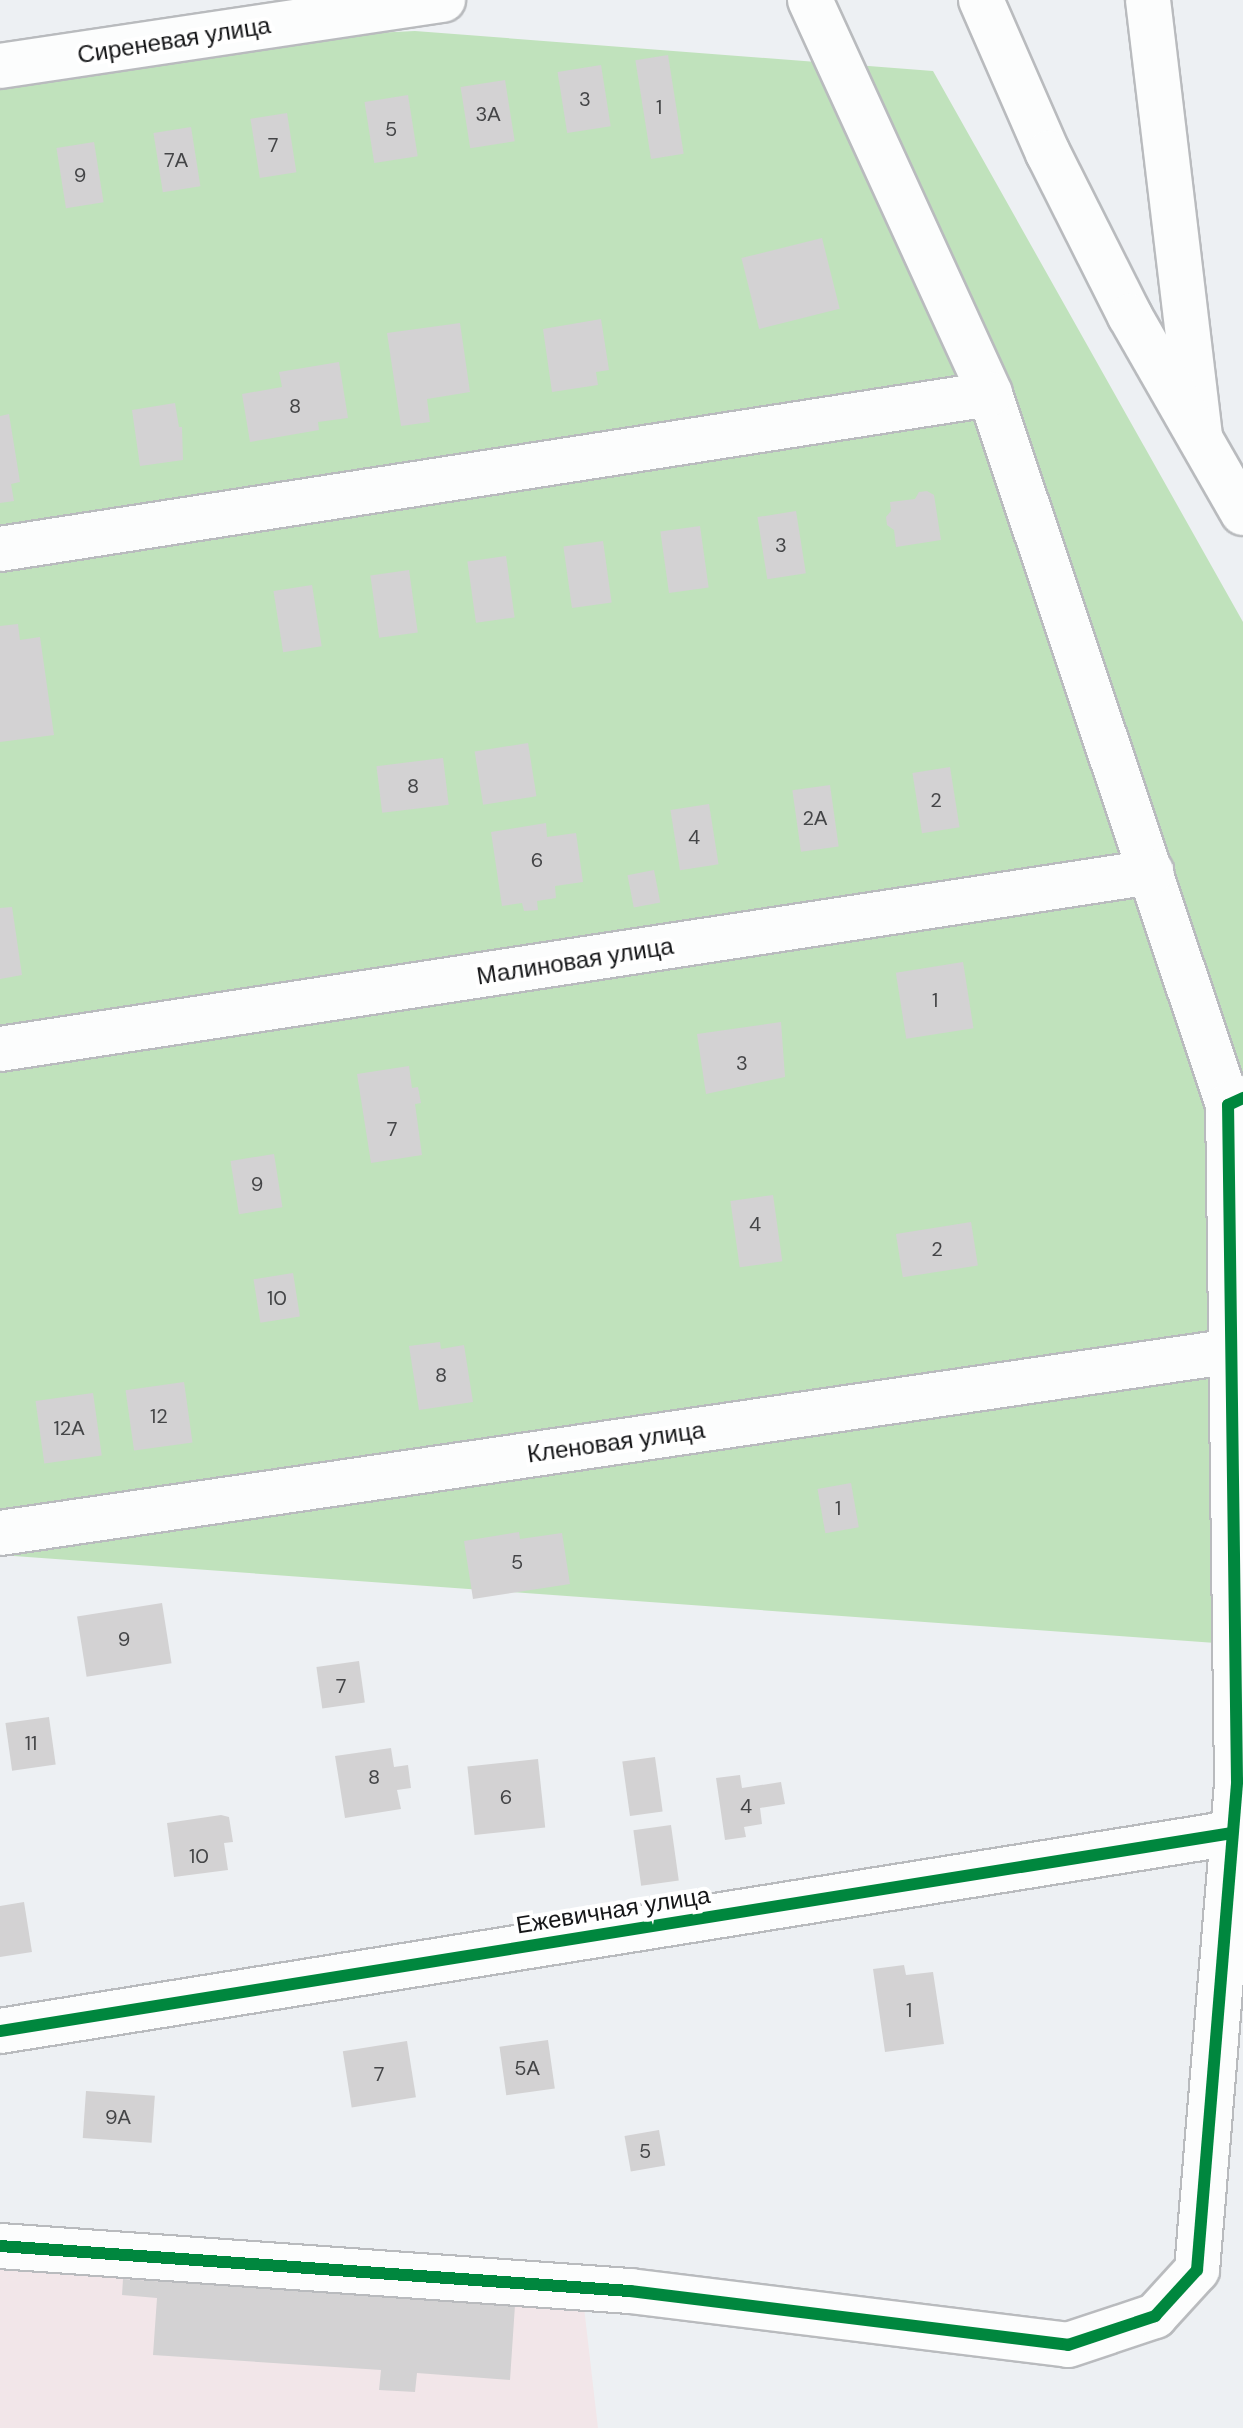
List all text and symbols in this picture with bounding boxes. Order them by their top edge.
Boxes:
street label: Сиреневая улица [75,11,273,69]
house number: 3 [579,87,591,111]
house number: 1 [656,95,662,119]
house number: 3А [475,102,501,126]
house number: 5 [385,117,397,141]
house number: 7 [268,133,278,157]
house number: 7А [164,148,188,172]
house number: 9 [74,163,86,187]
house number: 8 [289,394,301,418]
house number: 3 [775,533,787,557]
house number: 8 [407,774,419,798]
house number: 2 [930,788,942,812]
house number: 2А [803,806,827,830]
house number: 4 [688,825,700,849]
house number: 6 [531,848,543,872]
street label: Малиновая улица [475,931,675,991]
house number: 1 [932,988,938,1012]
house number: 3 [736,1051,748,1075]
house number: 7 [387,1117,397,1141]
house number: 9 [251,1172,263,1196]
house number: 4 [749,1212,761,1236]
house number: 2 [931,1237,943,1261]
house number: 10 [267,1286,287,1310]
house number: 8 [435,1363,447,1387]
house number: 12 [150,1404,168,1428]
street label: Кленовая улица [525,1415,707,1469]
house number: 12А [53,1416,85,1440]
house number: 1 [835,1496,841,1520]
house number: 5 [511,1550,523,1574]
house number: 9 [118,1627,130,1651]
house number: 7 [336,1674,346,1698]
house number: 11 [25,1731,37,1755]
house number: 8 [368,1765,380,1789]
house number: 6 [500,1785,512,1809]
house number: 4 [740,1794,752,1818]
house number: 10 [189,1844,209,1868]
street label: Ежевичная улица [514,1880,712,1940]
house number: 1 [906,1998,912,2022]
house number: 5А [514,2056,540,2080]
house number: 7 [374,2062,384,2086]
house number: 9А [105,2105,131,2129]
house number: 5 [639,2139,651,2163]

